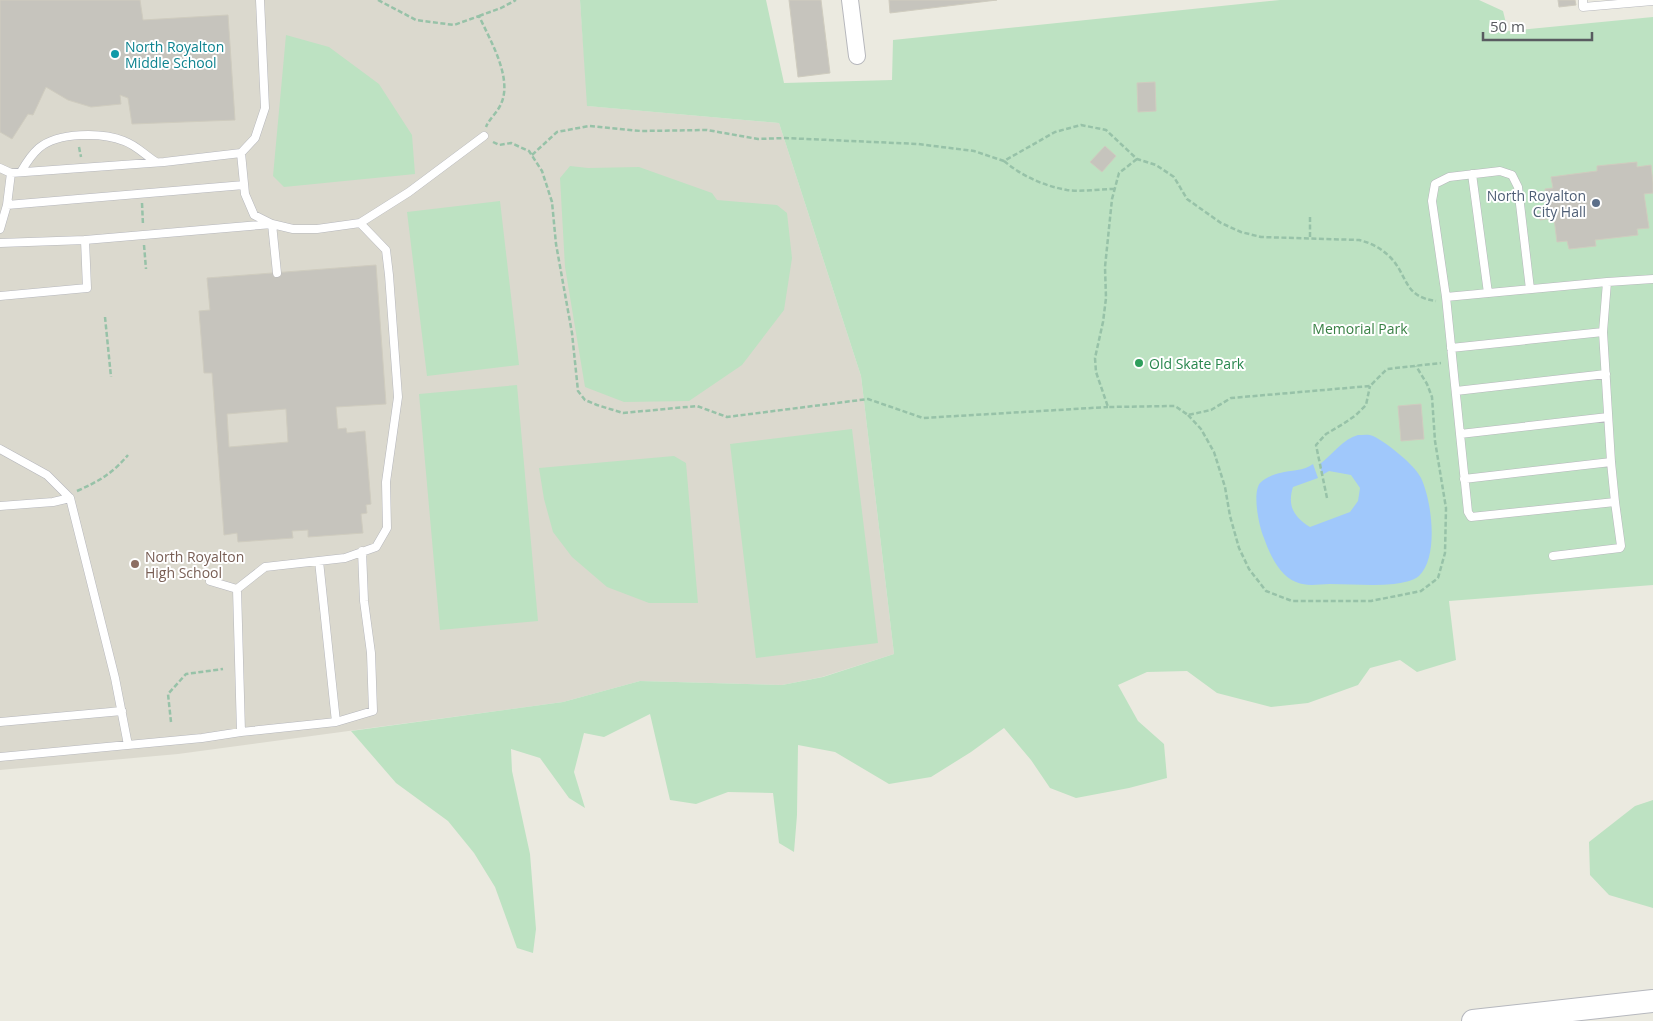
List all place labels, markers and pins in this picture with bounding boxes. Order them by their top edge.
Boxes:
place label: North Royalton Middle School [125,37,224,72]
marker: North Royalton Middle School [109,48,121,60]
place label: North Royalton City Hall [1487,186,1586,221]
marker: North Royalton City Hall [1590,197,1602,209]
place label: Old Skate Park [1149,354,1245,373]
marker: Old Skate Park [1133,357,1145,369]
place label: North Royalton High School [145,547,244,582]
marker: North Royalton High School [129,558,141,570]

